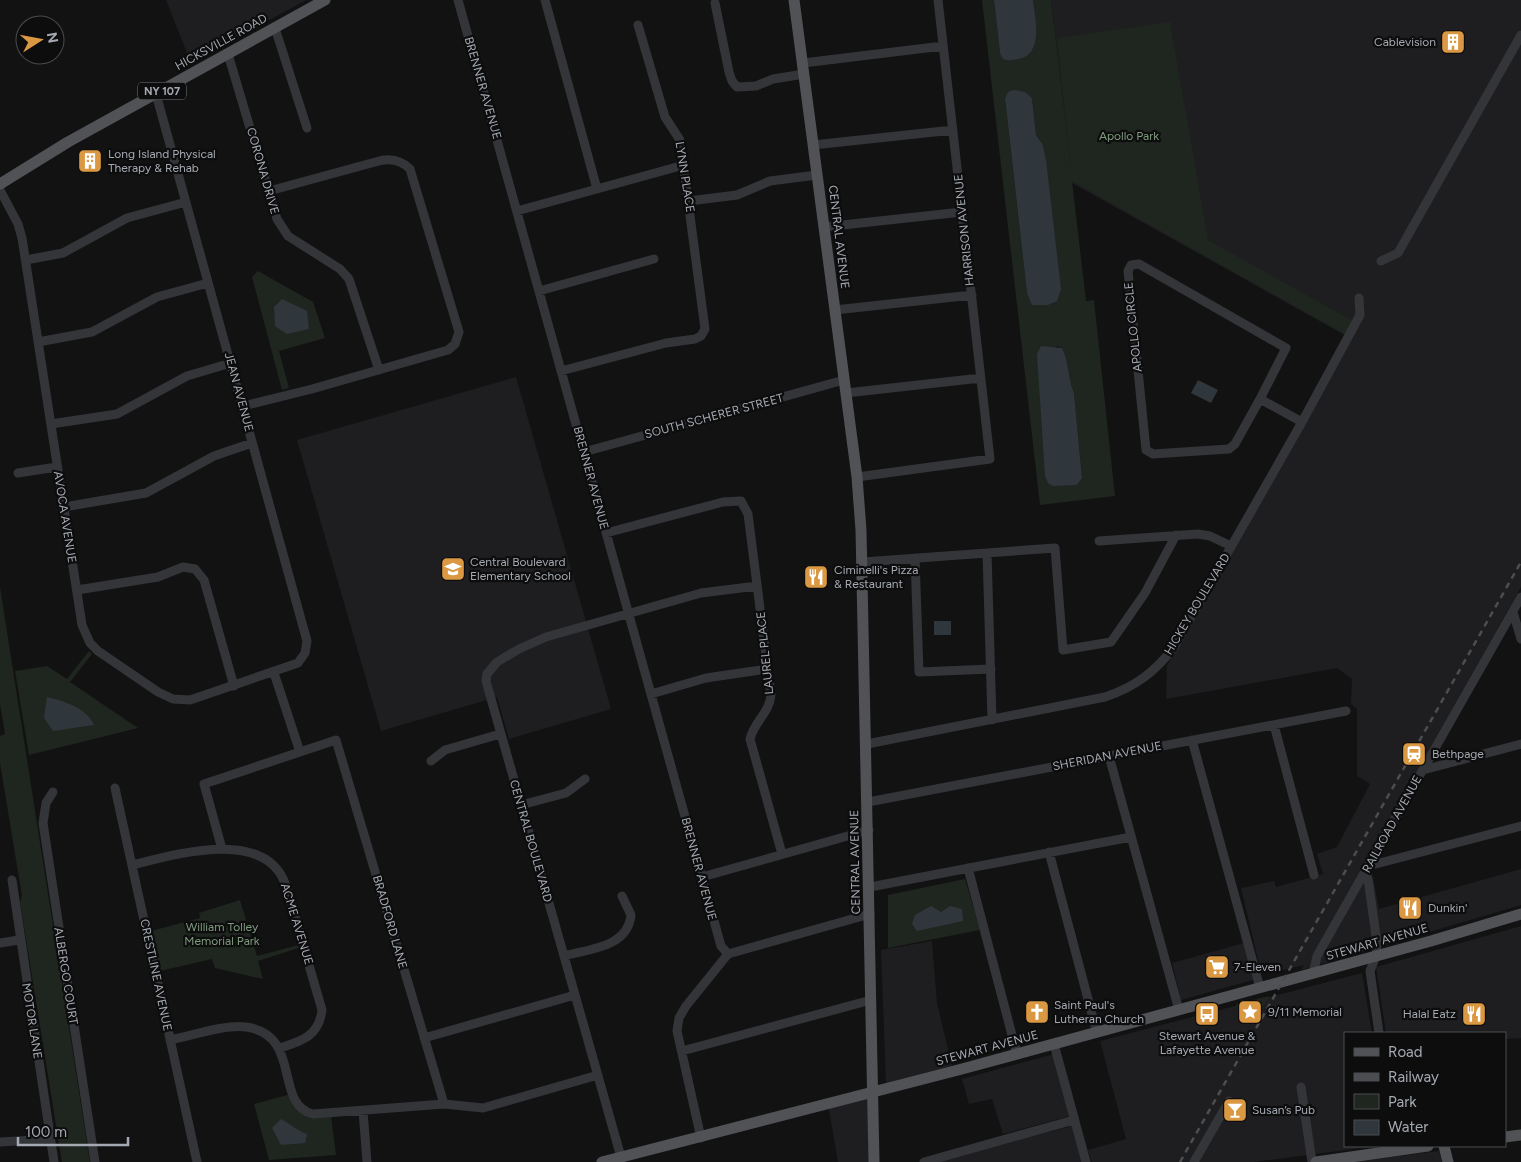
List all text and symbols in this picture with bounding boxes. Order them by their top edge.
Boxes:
street label: HICKSVILLE ROAD [173,11,269,73]
north arrow [15,15,65,65]
building icon: Cablevision [1440,29,1466,55]
text: N [43,31,62,45]
street label: BRENNER AVENUE [462,35,504,141]
place label: Cablevision [1374,35,1436,49]
road number: NY 107 [138,82,186,100]
street label: CORONA DRIVE [244,126,282,216]
park label: Apollo Park [1099,129,1159,143]
street label: LYNN PLACE [672,141,698,213]
place label: Long Island Physical Therapy & Rehab [108,147,216,175]
building icon: Long Island Physical Therapy & Rehab [77,148,103,174]
street label: HARRISON AVENUE [951,173,977,287]
street label: CENTRAL AVENUE [826,184,852,290]
street label: APOLLO CIRCLE [1121,281,1145,373]
street label: JEAN AVENUE [222,351,256,433]
street label: SOUTH SCHERER STREET [643,391,785,441]
street label: BRENNER AVENUE [571,425,611,531]
street label: AVOCA AVENUE [51,470,79,564]
street label: HICKEY BOULEVARD [1161,551,1233,657]
place label: Central Boulevard Elementary School [470,555,571,583]
school or university icon: Central Boulevard Elementary School [440,556,466,582]
place label: Ciminelli's Pizza & Restaurant [834,563,918,591]
restaurant icon: Ciminelli's Pizza & Restaurant [803,564,829,590]
street label: LAUREL PLACE [754,611,776,695]
street label: SHERIDAN AVENUE [1051,739,1163,773]
station icon: Bethpage [1401,741,1427,767]
place label: Bethpage [1432,747,1484,761]
street label: RAILROAD AVENUE [1359,773,1425,875]
street label: CENTRAL BOULEVARD [507,778,555,904]
street label: CENTRAL AVENUE [847,810,863,914]
street label: BRENNER AVENUE [679,816,719,922]
street label: BRADFORD LANE [370,874,410,970]
street label: ACME AVENUE [278,881,316,967]
restaurant icon: Dunkin' [1397,895,1423,921]
place label: Dunkin' [1428,901,1467,915]
street label: CRESTLINE AVENUE [137,918,175,1032]
park label: William Tolley Memorial Park [184,920,260,948]
street label: STEWART AVENUE [1324,921,1430,963]
street label: ALBERGO COURT [51,926,81,1026]
supermarket icon: 7-Eleven [1204,954,1230,980]
place label: 7-Eleven [1234,960,1281,974]
street label: MOTOR LANE [19,982,45,1060]
place label: Saint Paul's Lutheran Church [1054,998,1144,1026]
church icon: Saint Paul's Lutheran Church [1024,999,1050,1025]
place icon: 9/11 Memorial [1237,999,1263,1025]
bus stop icon: Stewart Avenue & Lafayette Avenue [1194,1001,1220,1027]
restaurant icon: Halal Eatz [1461,1001,1487,1027]
place label: 9/11 Memorial [1268,1005,1342,1019]
place label: Halal Eatz [1403,1007,1456,1021]
street label: STEWART AVENUE [934,1028,1040,1068]
place label: Stewart Avenue & Lafayette Avenue [1159,1029,1256,1057]
legend [1344,1032,1506,1147]
text: Road [1388,1043,1423,1061]
text: Railway [1388,1068,1439,1086]
text: Park [1388,1093,1417,1111]
bar icon: Susan’s Pub [1222,1097,1248,1123]
place label: Susan’s Pub [1252,1103,1315,1117]
scale bar [18,1114,128,1146]
text: Water [1388,1118,1428,1136]
text: 100 m [25,1123,67,1141]

